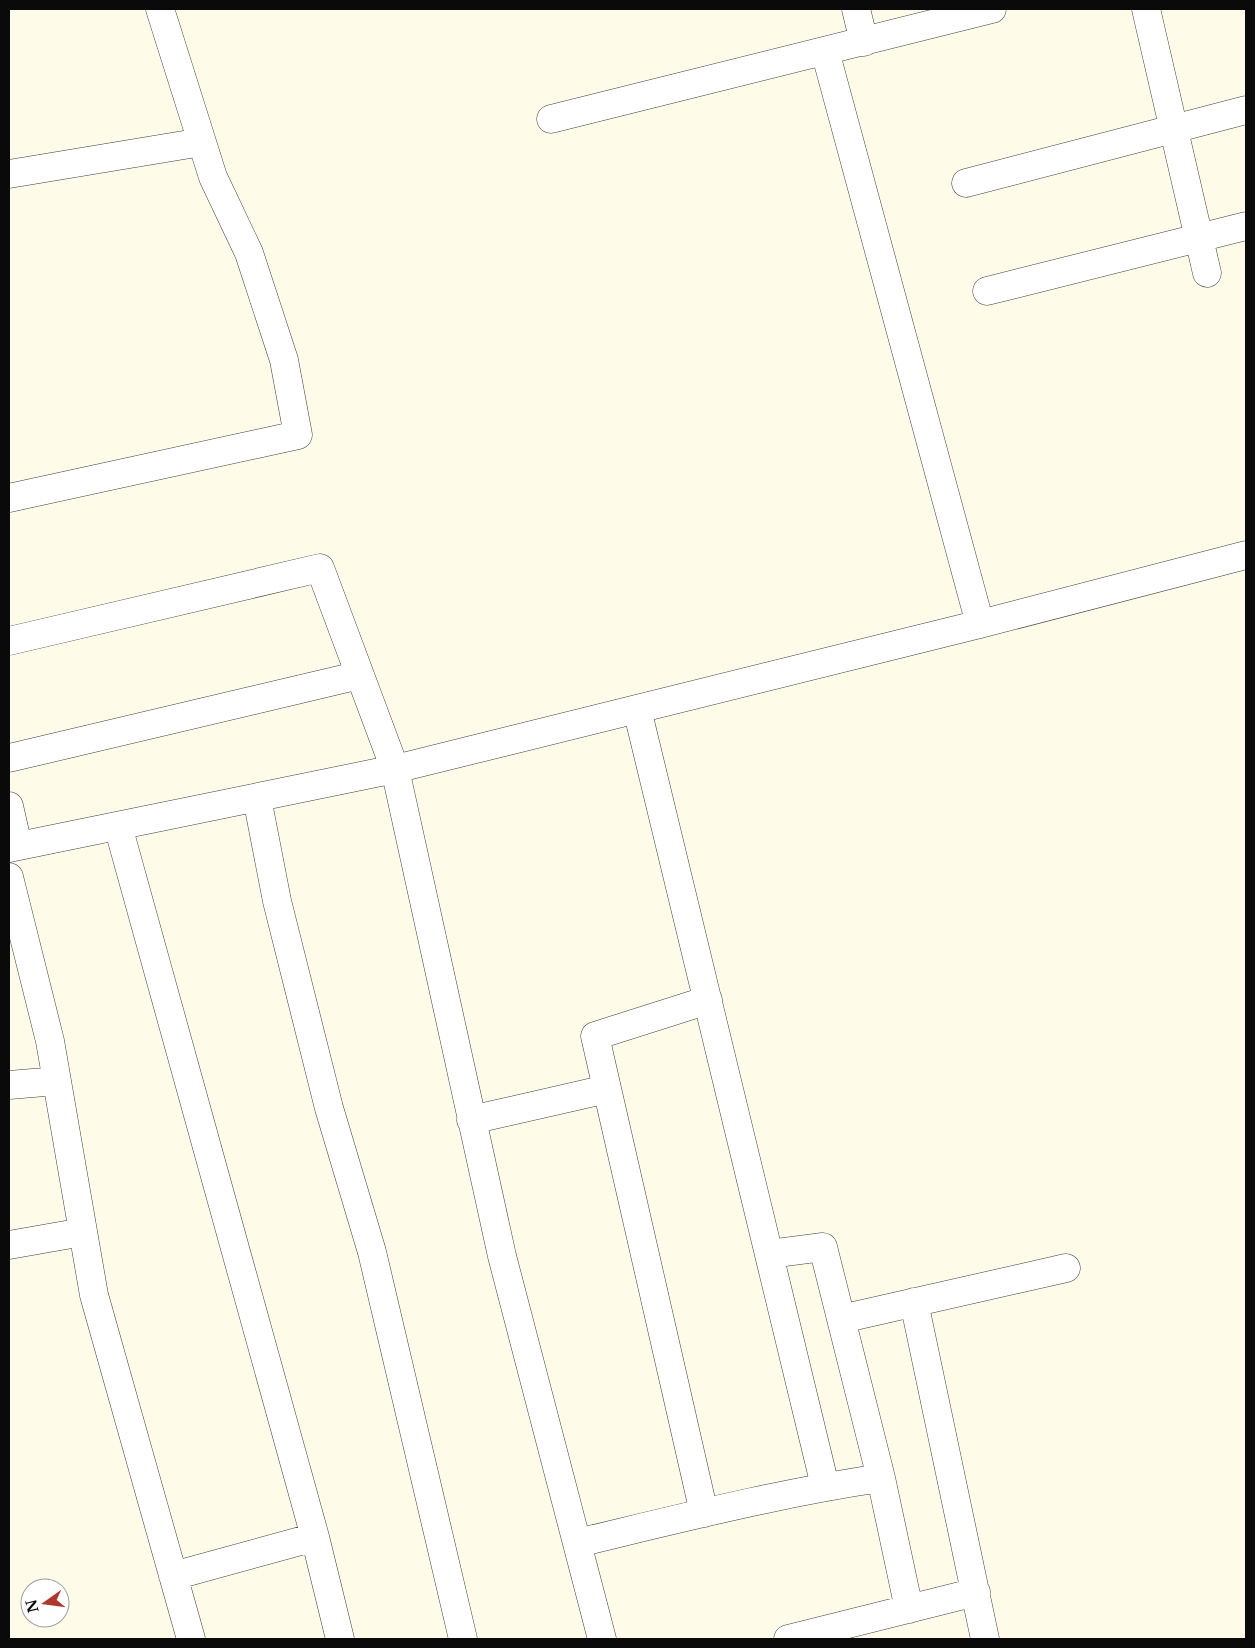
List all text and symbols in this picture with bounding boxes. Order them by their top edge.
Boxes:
north arrow [20,1578,70,1628]
text: N [22,1598,43,1615]

